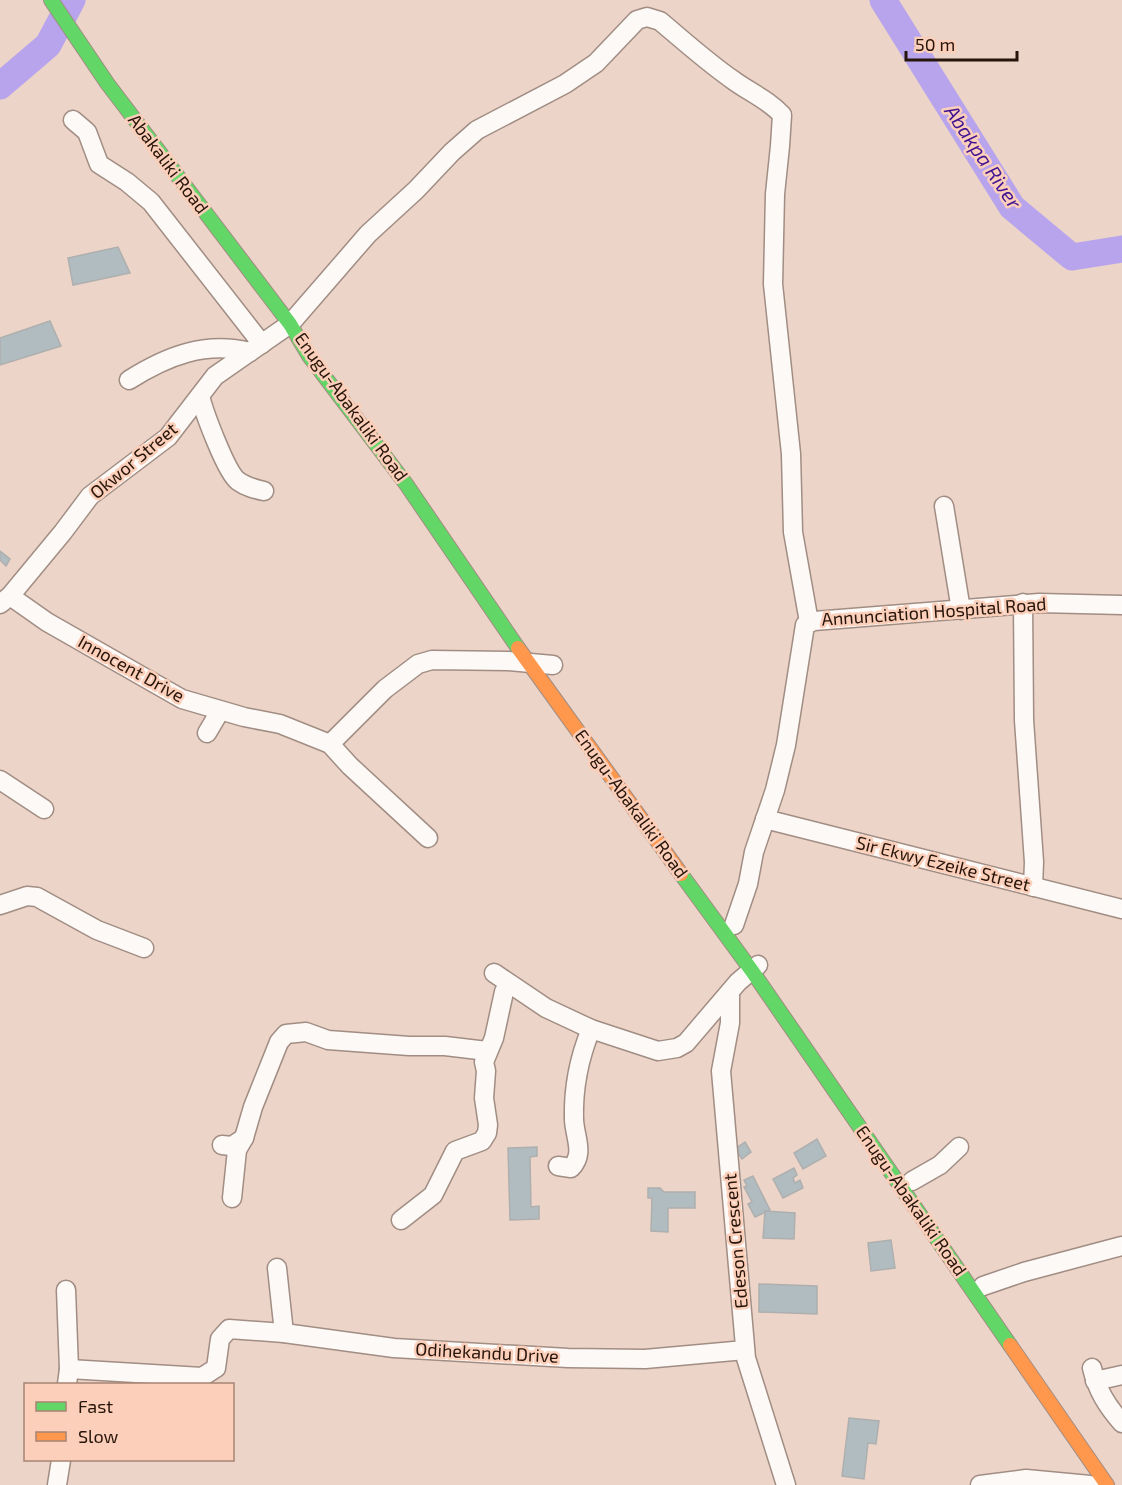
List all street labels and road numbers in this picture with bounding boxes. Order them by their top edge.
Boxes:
street label: Abakaliki Road [124,109,213,218]
street label: Enugu-Abakaliki Road [290,328,413,485]
street label: Okwor Street [85,417,182,503]
street label: Annunciation Hospital Road [821,592,1047,630]
street label: Innocent Drive [74,630,189,706]
street label: Enugu-Abakaliki Road [570,725,693,882]
street label: Sir Ekwy Ezeike Street [854,831,1033,895]
street label: Enugu-Abakaliki Road [852,1121,972,1280]
street label: Edeson Crescent [718,1172,752,1310]
street label: Odihekandu Drive [415,1337,559,1367]

